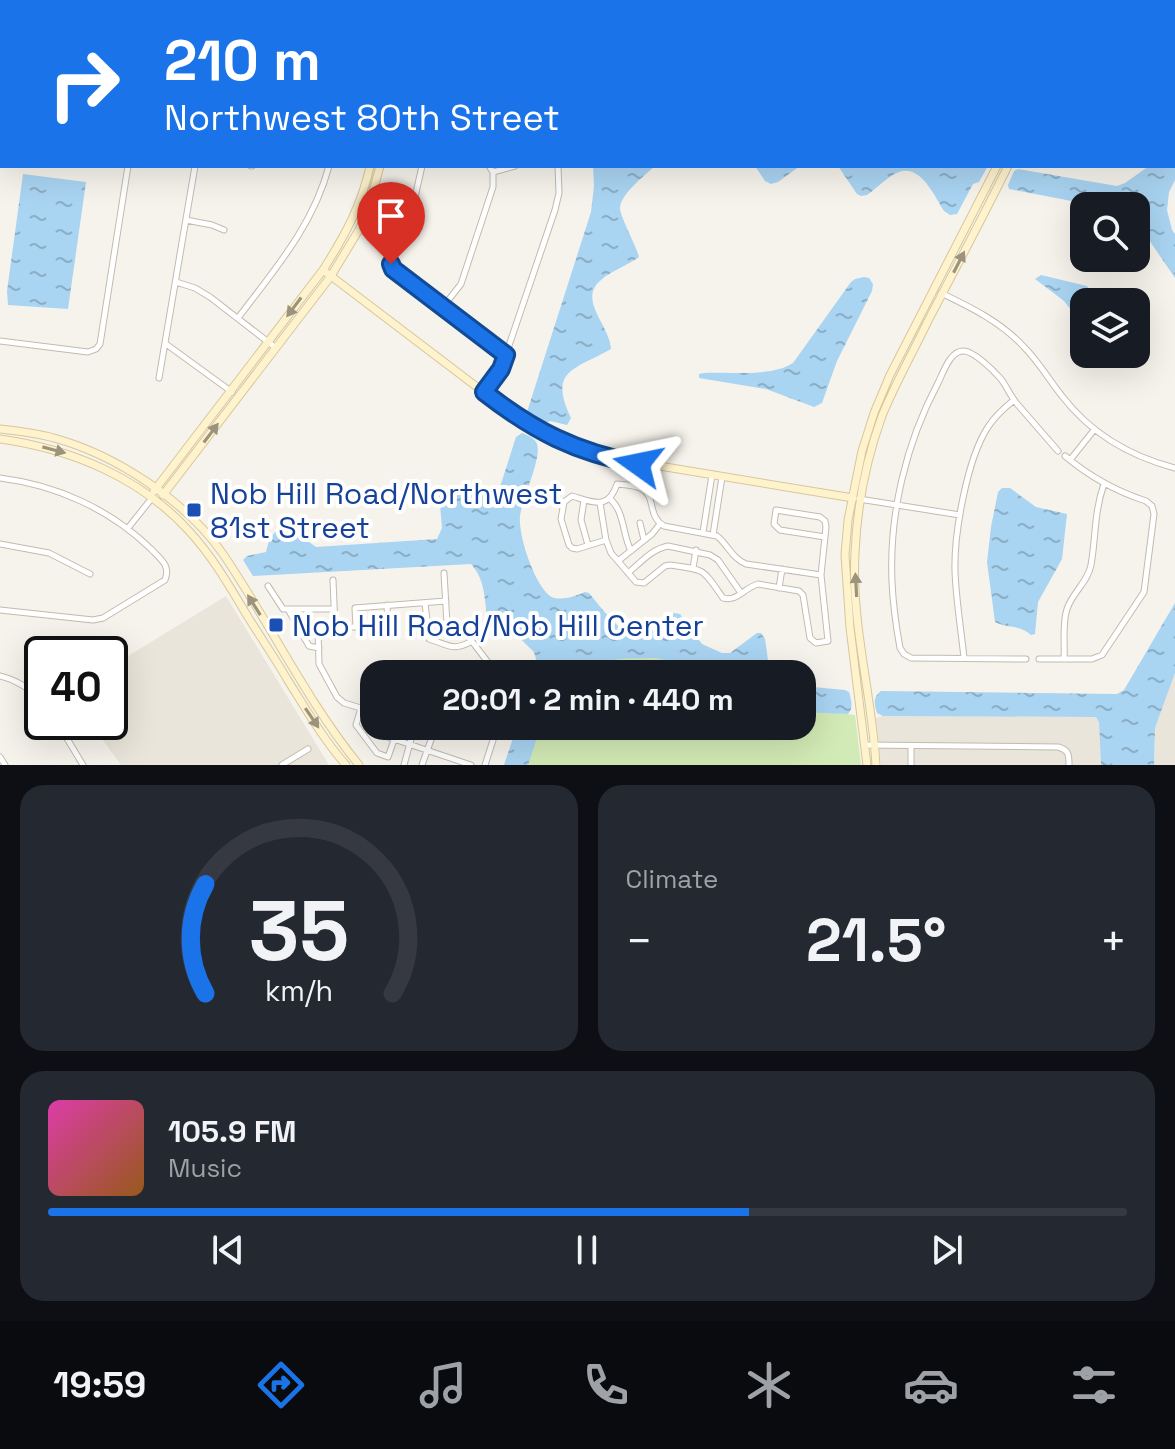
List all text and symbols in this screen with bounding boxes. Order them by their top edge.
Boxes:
text: 210 m [164,25,321,96]
icon: right [32,32,136,136]
text: Northwest 80th Street [164,95,560,141]
pin [357,182,425,264]
map controls [1070,192,1150,368]
button: search [1070,192,1150,272]
icon: arrive [369,194,413,238]
one-way arrow [951,251,965,273]
button: layers [1070,288,1150,368]
one-way arrow [287,297,303,317]
position arrow [596,422,680,506]
one-way arrow [203,423,219,443]
one-way arrow [41,444,66,456]
place label: Nob Hill Road/Northwest 81st Street [210,474,562,547]
marker: Nob Hill Road/Northwest 81st Street [185,501,203,519]
one-way arrow [849,572,862,597]
one-way arrow [247,594,261,616]
place label: Nob Hill Road/Nob Hill Center [292,606,704,645]
marker: Nob Hill Road/Nob Hill Center [267,616,285,634]
speed limit sign: 40 [24,636,128,740]
text: 20:01 · 2 min · 440 m [442,680,734,719]
one-way arrow [304,707,319,728]
text: Climate [626,862,718,896]
text: 35 [248,878,349,984]
text: 21.5° [806,902,946,979]
text: − [626,913,653,969]
text: + [1100,913,1127,969]
text: km/h [265,973,333,1009]
text: 105.9 FM [168,1112,297,1151]
text: Music [168,1151,242,1185]
icon: previous [206,1228,250,1272]
icon: pause [565,1228,609,1272]
icon: next [925,1228,969,1272]
icon: directions [253,1357,309,1413]
icon: music [415,1357,471,1413]
icon: phone [578,1357,634,1413]
icon: climate [741,1357,797,1413]
icon: car [903,1357,959,1413]
icon: filters [1066,1357,1122,1413]
text: 19:59 [53,1362,146,1408]

